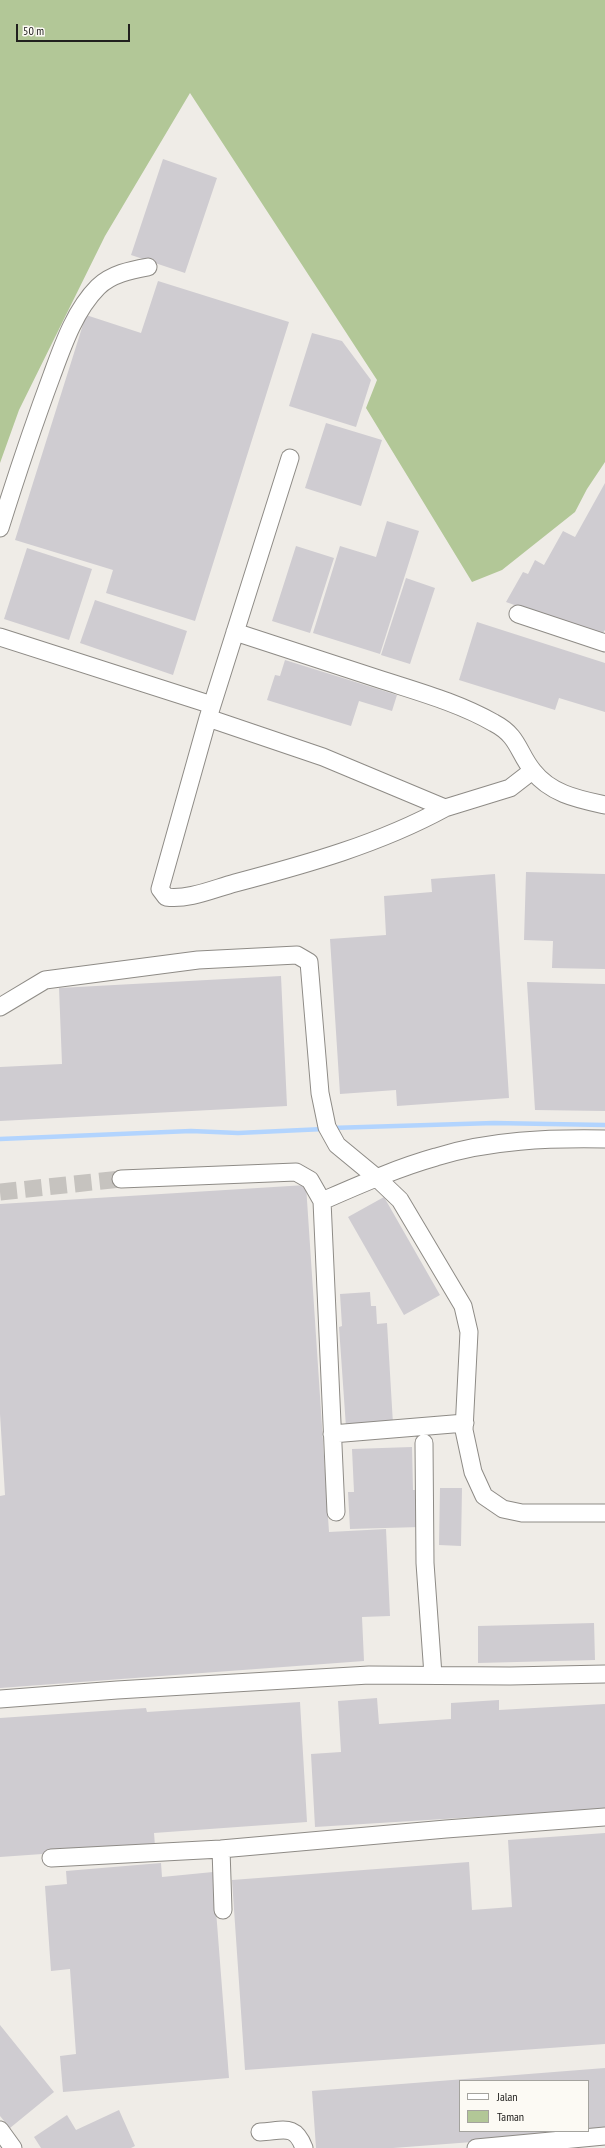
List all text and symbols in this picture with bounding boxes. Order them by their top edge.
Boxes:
scale bar [18,16,132,42]
text: 50 m [23,23,44,38]
legend [459,2080,589,2132]
text: Jalan [497,2089,518,2104]
text: Taman [497,2109,524,2124]

